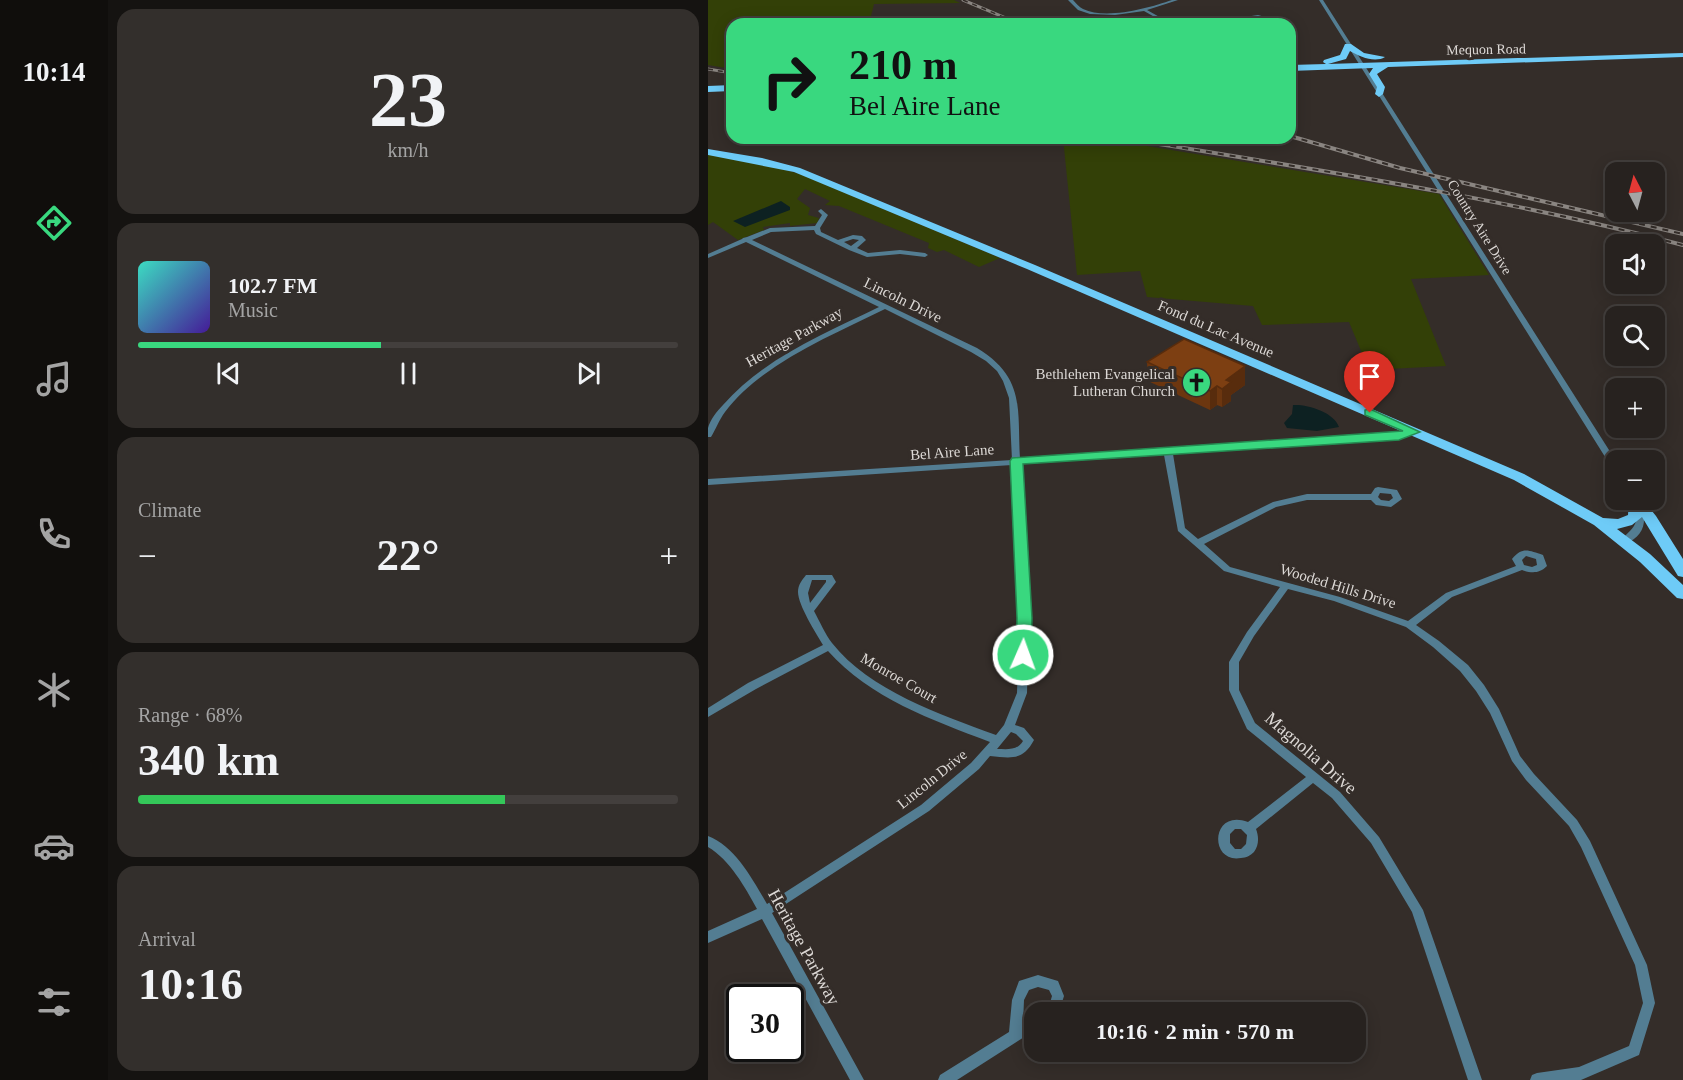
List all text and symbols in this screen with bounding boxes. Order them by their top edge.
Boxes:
street label: Mequon Road [1446,41,1526,58]
icon: right [750,42,828,120]
text: 210 m [849,42,958,88]
text: 23 [369,56,447,143]
text: 10:14 [23,57,86,87]
text: Bel Aire Lane [849,91,1000,121]
text: km/h [387,139,429,161]
north arrow [1605,162,1665,222]
map controls [1605,162,1665,510]
street label: Country Aire Drive [1444,177,1515,277]
icon: directions [33,202,75,244]
button: sound [1605,234,1665,294]
text: 102.7 FM [228,273,317,298]
street label: Lincoln Drive [861,274,945,326]
street label: Fond du Lac Avenue [1156,297,1277,361]
text: Music [228,299,278,321]
street label: Heritage Parkway [743,304,845,370]
button: search [1605,306,1665,366]
pin [1344,351,1395,413]
icon: previous [212,357,245,390]
icon: pause [392,357,425,390]
icon: next [572,357,605,390]
icon: music [33,358,75,400]
icon: arrive [1353,360,1386,393]
place label: Bethlehem Evangelical Lutheran Church [1035,366,1175,399]
church icon: Bethlehem Evangelical Lutheran Church [1180,367,1212,399]
button: + [1605,378,1665,438]
street label: Bel Aire Lane [909,441,995,463]
button: − [1605,450,1665,510]
text: Climate [138,499,201,521]
icon: phone [33,513,75,555]
text: 22° [377,530,440,580]
text: − [138,538,157,574]
text: + [659,538,678,574]
street label: Wooded Hills Drive [1278,561,1398,611]
position arrow [991,623,1055,687]
street label: Monroe Court [858,650,941,707]
icon: climate [33,669,75,711]
text: Range · 68% [138,704,242,726]
street label: Magnolia Drive [1261,708,1361,798]
text: 340 km [138,735,279,785]
street label: Lincoln Drive [894,746,970,812]
icon: car [33,825,75,867]
street label: Heritage Parkway [764,886,844,1008]
text: Arrival [138,928,196,950]
text: 10:16 [138,959,243,1009]
icon: filters [33,981,75,1023]
speed limit sign: 30 [726,984,804,1062]
text: 10:16 · 2 min · 570 m [1096,1019,1294,1044]

